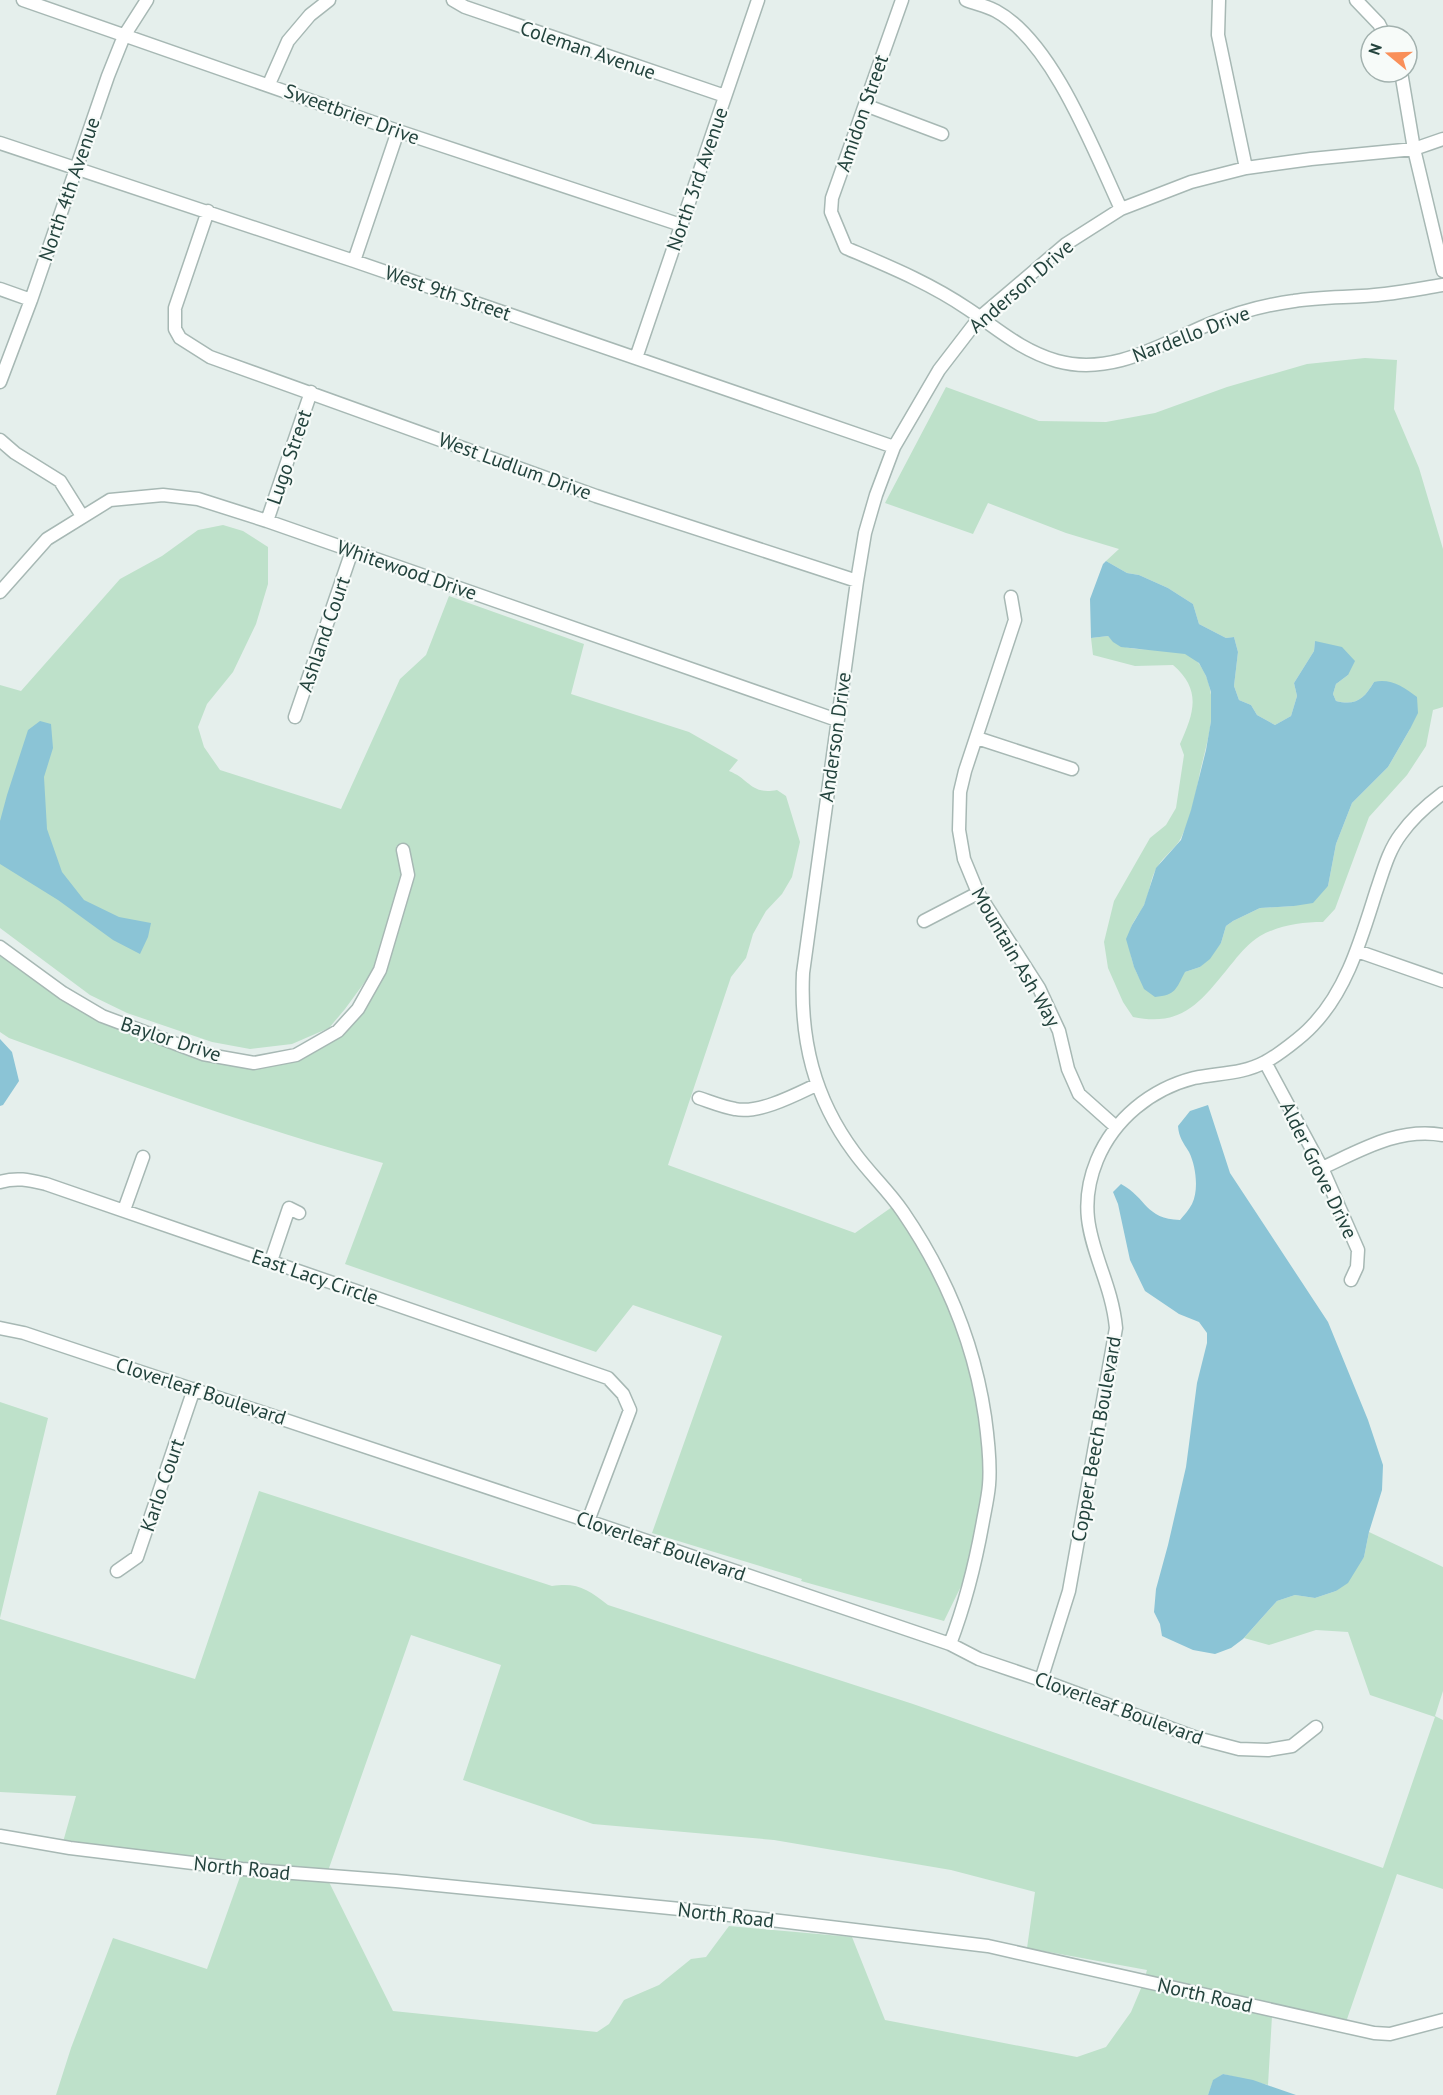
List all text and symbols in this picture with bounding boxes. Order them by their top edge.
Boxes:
street label: Coleman Avenue [517,15,659,85]
north arrow [1359,24,1419,84]
text: N [1364,41,1386,57]
street label: Amidon Street [830,51,894,175]
street label: Sweetbrier Drive [281,77,423,151]
street label: North 3rd Avenue [660,104,734,254]
street label: North 4th Avenue [32,114,106,264]
street label: Anderson Drive [963,233,1079,339]
street label: West 9th Street [382,259,515,327]
street label: Nardello Drive [1129,300,1253,368]
street label: Lugo Street [261,406,317,508]
street label: West Ludlum Drive [435,426,595,506]
street label: Whitewood Drive [334,534,480,606]
street label: Ashland Court [292,573,356,695]
street label: Anderson Drive [813,671,857,803]
street label: Mountain Ash Way [965,883,1067,1032]
street label: Baylor Drive [117,1010,225,1068]
street label: Alder Grove Drive [1274,1097,1364,1243]
street label: East Lacy Circle [248,1243,382,1311]
street label: Copper Beech Boulevard [1065,1334,1127,1544]
street label: Cloverleaf Boulevard [113,1351,289,1431]
street label: Karlo Court [134,1435,190,1535]
street label: Cloverleaf Boulevard [573,1505,749,1587]
street label: Cloverleaf Boulevard [1031,1665,1207,1751]
street label: North Road [192,1850,292,1886]
street label: North Road [676,1896,776,1934]
street label: North Road [1155,1971,1255,2019]

